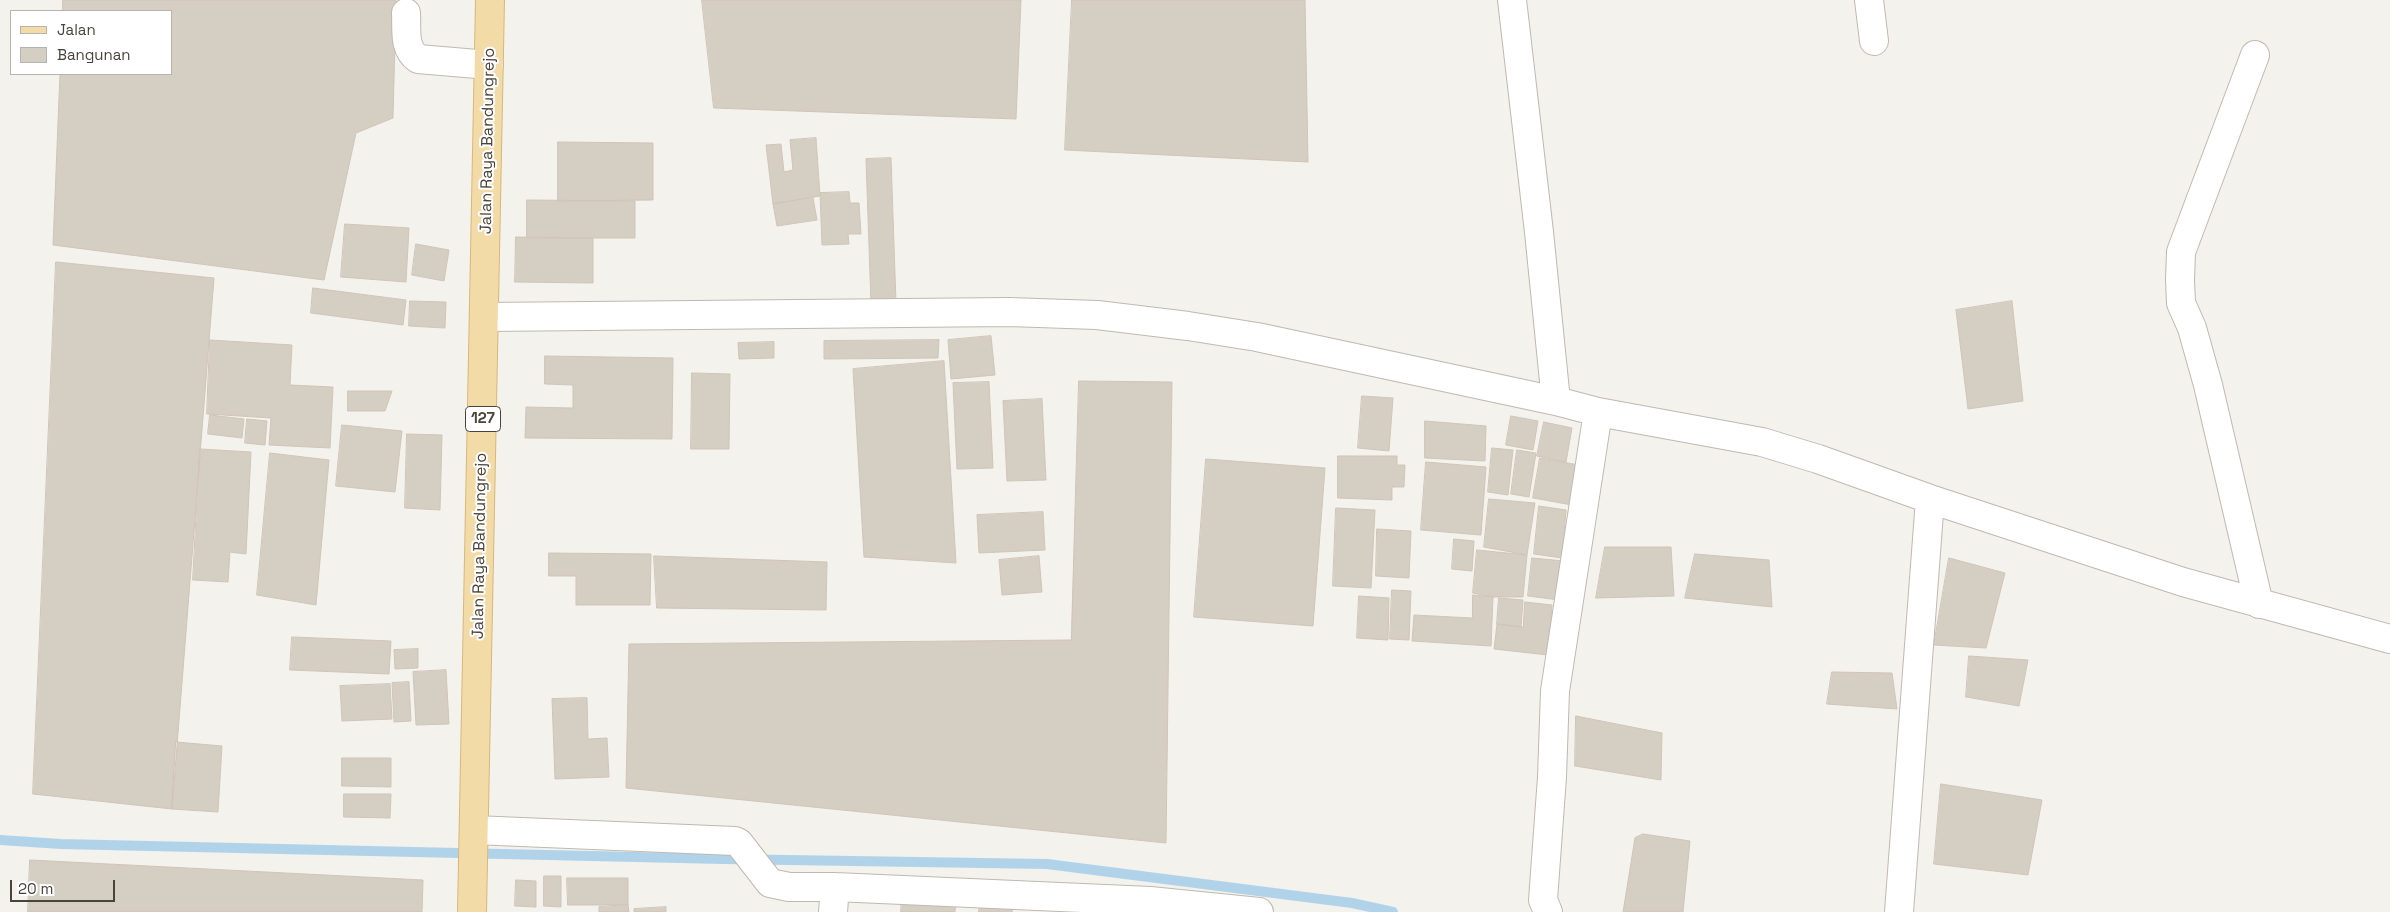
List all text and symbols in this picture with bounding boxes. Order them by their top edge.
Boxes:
legend [10,10,172,75]
text: Jalan [57,20,96,39]
text: Bangunan [57,45,131,64]
street label: Jalan Raya Bandungrejo [477,48,499,234]
road number: 127 [466,406,500,432]
street label: Jalan Raya Bandungrejo [469,453,491,639]
scale bar [12,870,118,902]
text: 20 m [18,879,53,898]

